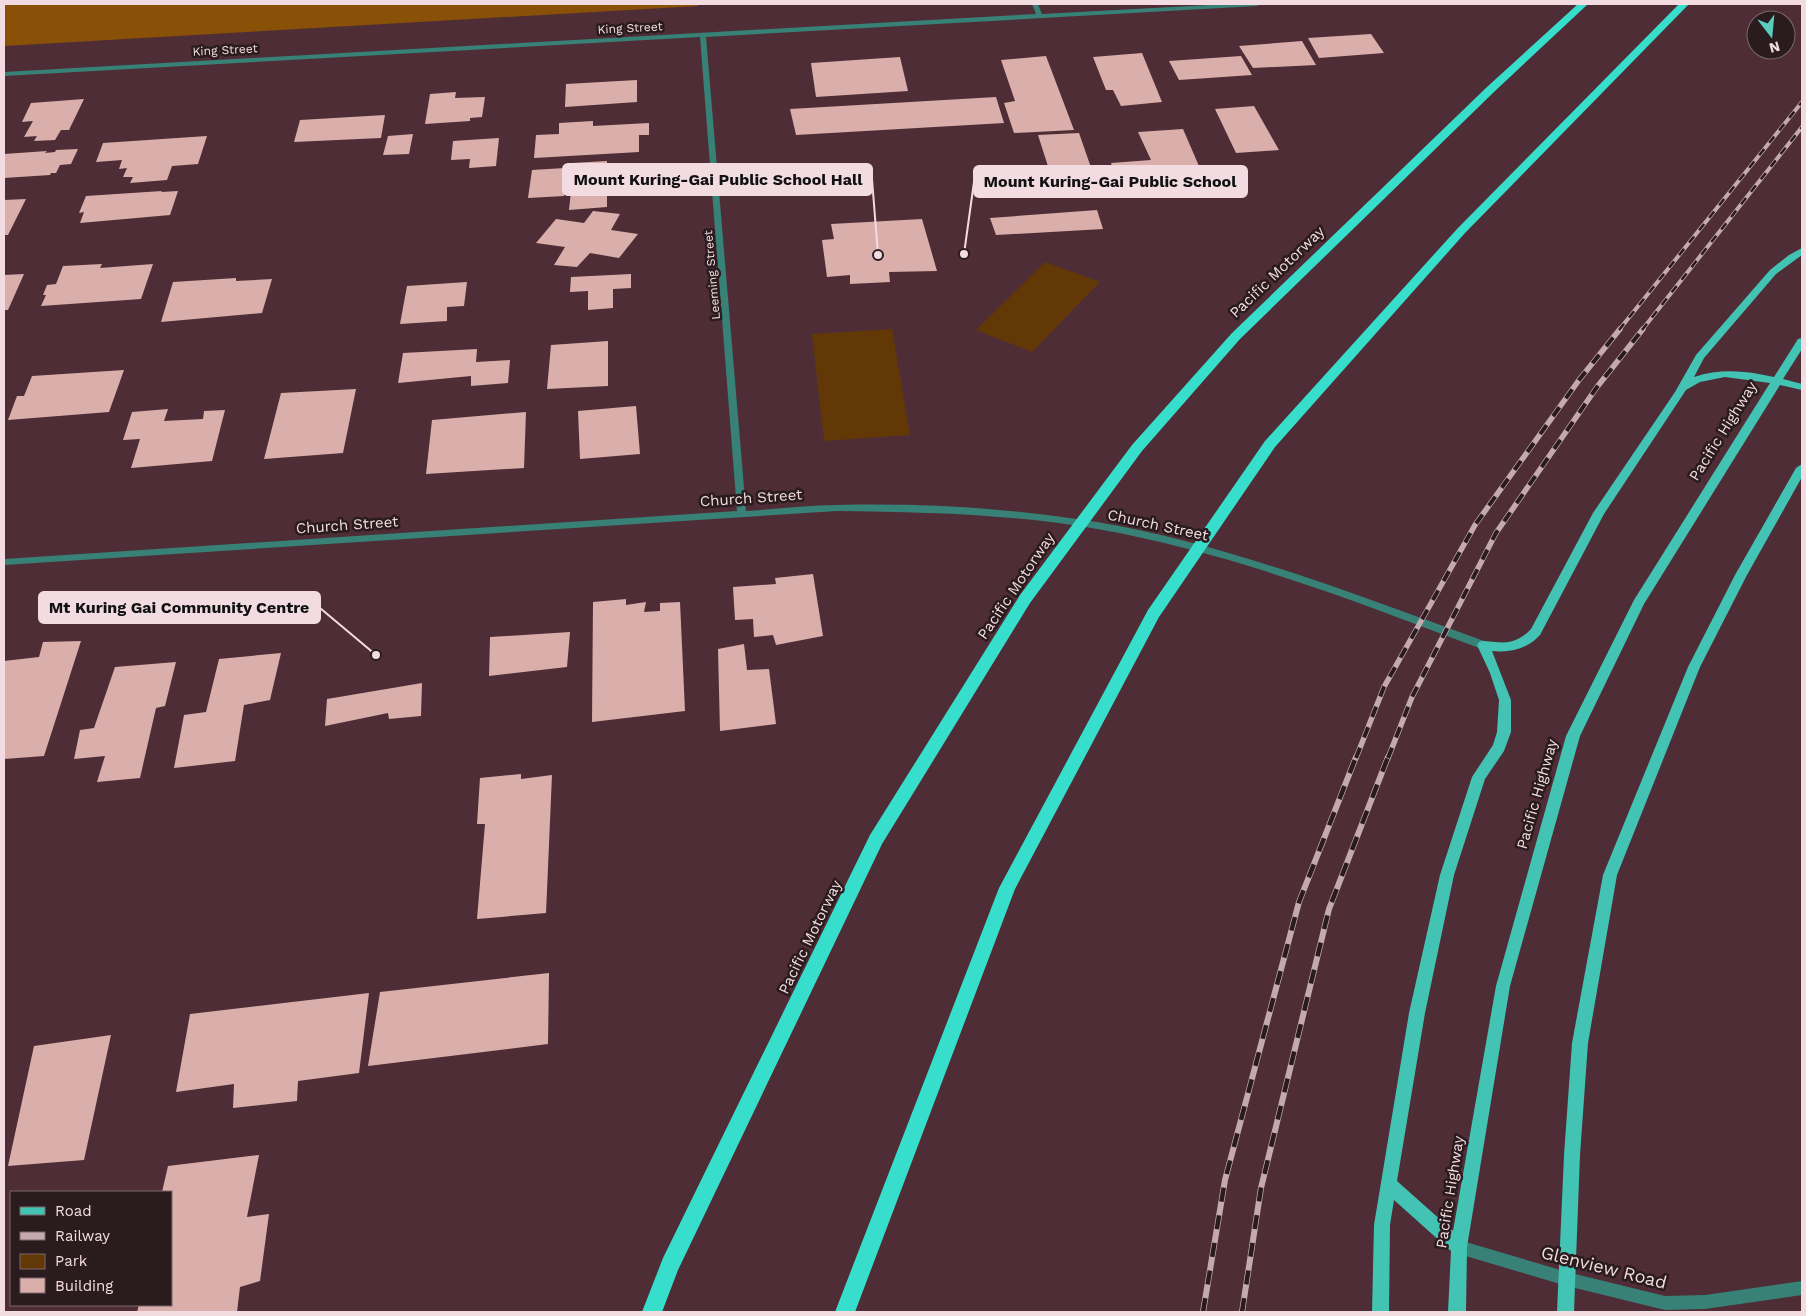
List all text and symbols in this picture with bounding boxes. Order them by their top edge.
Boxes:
north arrow [1746,10,1796,60]
street label: King Street [597,19,663,37]
text: N [1767,38,1782,57]
street label: King Street [192,41,258,59]
callout: Mount Kuring-Gai Public School Hall [563,164,872,195]
callout: Mount Kuring-Gai Public School [974,166,1247,197]
text: Mount Kuring-Gai Public School Hall [574,170,863,189]
text: Mount Kuring-Gai Public School [984,172,1237,191]
street label: Pacific Motorway [1226,222,1328,322]
street label: Leeming Street [701,230,723,320]
street label: Pacific Highway [1685,378,1761,484]
street label: Church Street [699,485,804,511]
street label: Church Street [1106,506,1211,545]
street label: Church Street [295,512,400,538]
street label: Pacific Motorway [974,529,1058,643]
callout: Mt Kuring Gai Community Centre [39,592,320,623]
text: Mt Kuring Gai Community Centre [49,598,309,617]
street label: Pacific Highway [1513,737,1561,851]
street label: Pacific Motorway [775,877,846,997]
street label: Pacific Highway [1432,1134,1468,1250]
legend [10,1191,172,1306]
text: Road [55,1202,92,1220]
text: Railway [55,1227,110,1245]
street label: Glenview Road [1539,1241,1669,1293]
text: Park [55,1252,88,1270]
text: Building [55,1277,113,1295]

